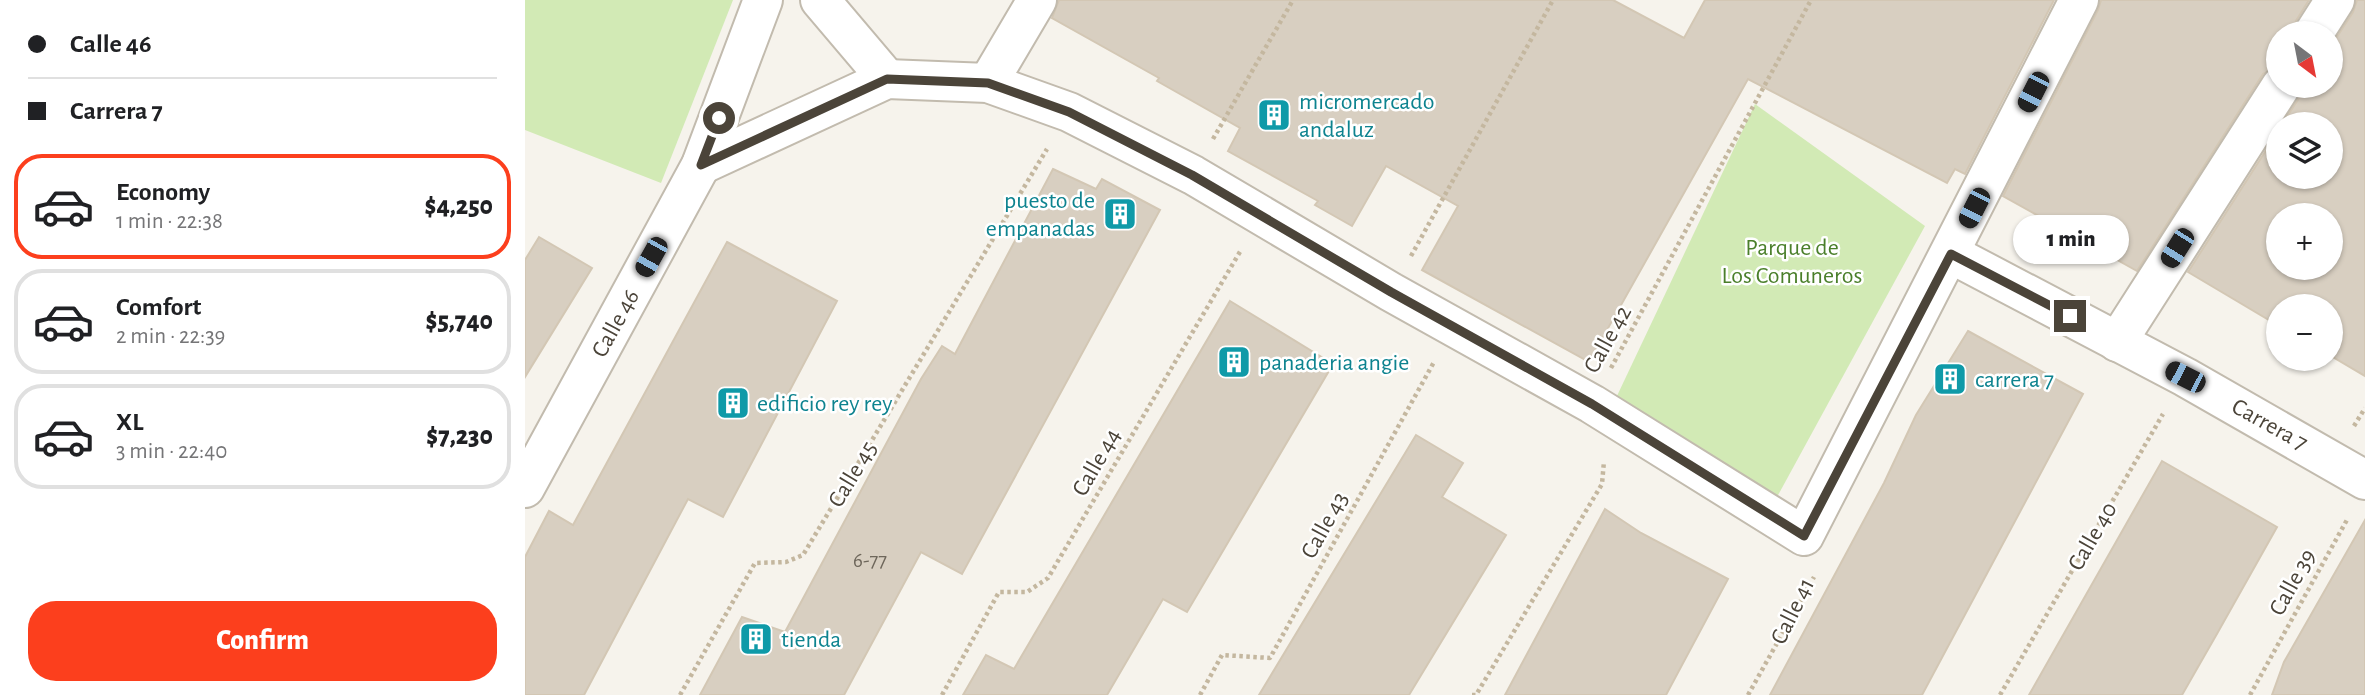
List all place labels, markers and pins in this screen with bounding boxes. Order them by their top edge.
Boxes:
place label: micromercado andaluz [1299,90,1435,142]
building icon: micromercado andaluz [1255,96,1293,134]
place label: puesto de empanadas [986,189,1095,241]
building icon: puesto de empanadas [1101,195,1139,233]
building icon: panaderia angie [1215,343,1253,381]
place label: panaderia angie [1259,351,1409,375]
building icon: carrera 7 [1931,360,1969,398]
place label: carrera 7 [1975,368,2054,392]
building icon: edificio rey rey [714,384,752,422]
place label: edificio rey rey [757,392,892,416]
building icon: tienda [737,620,775,658]
place label: tienda [781,628,841,652]

